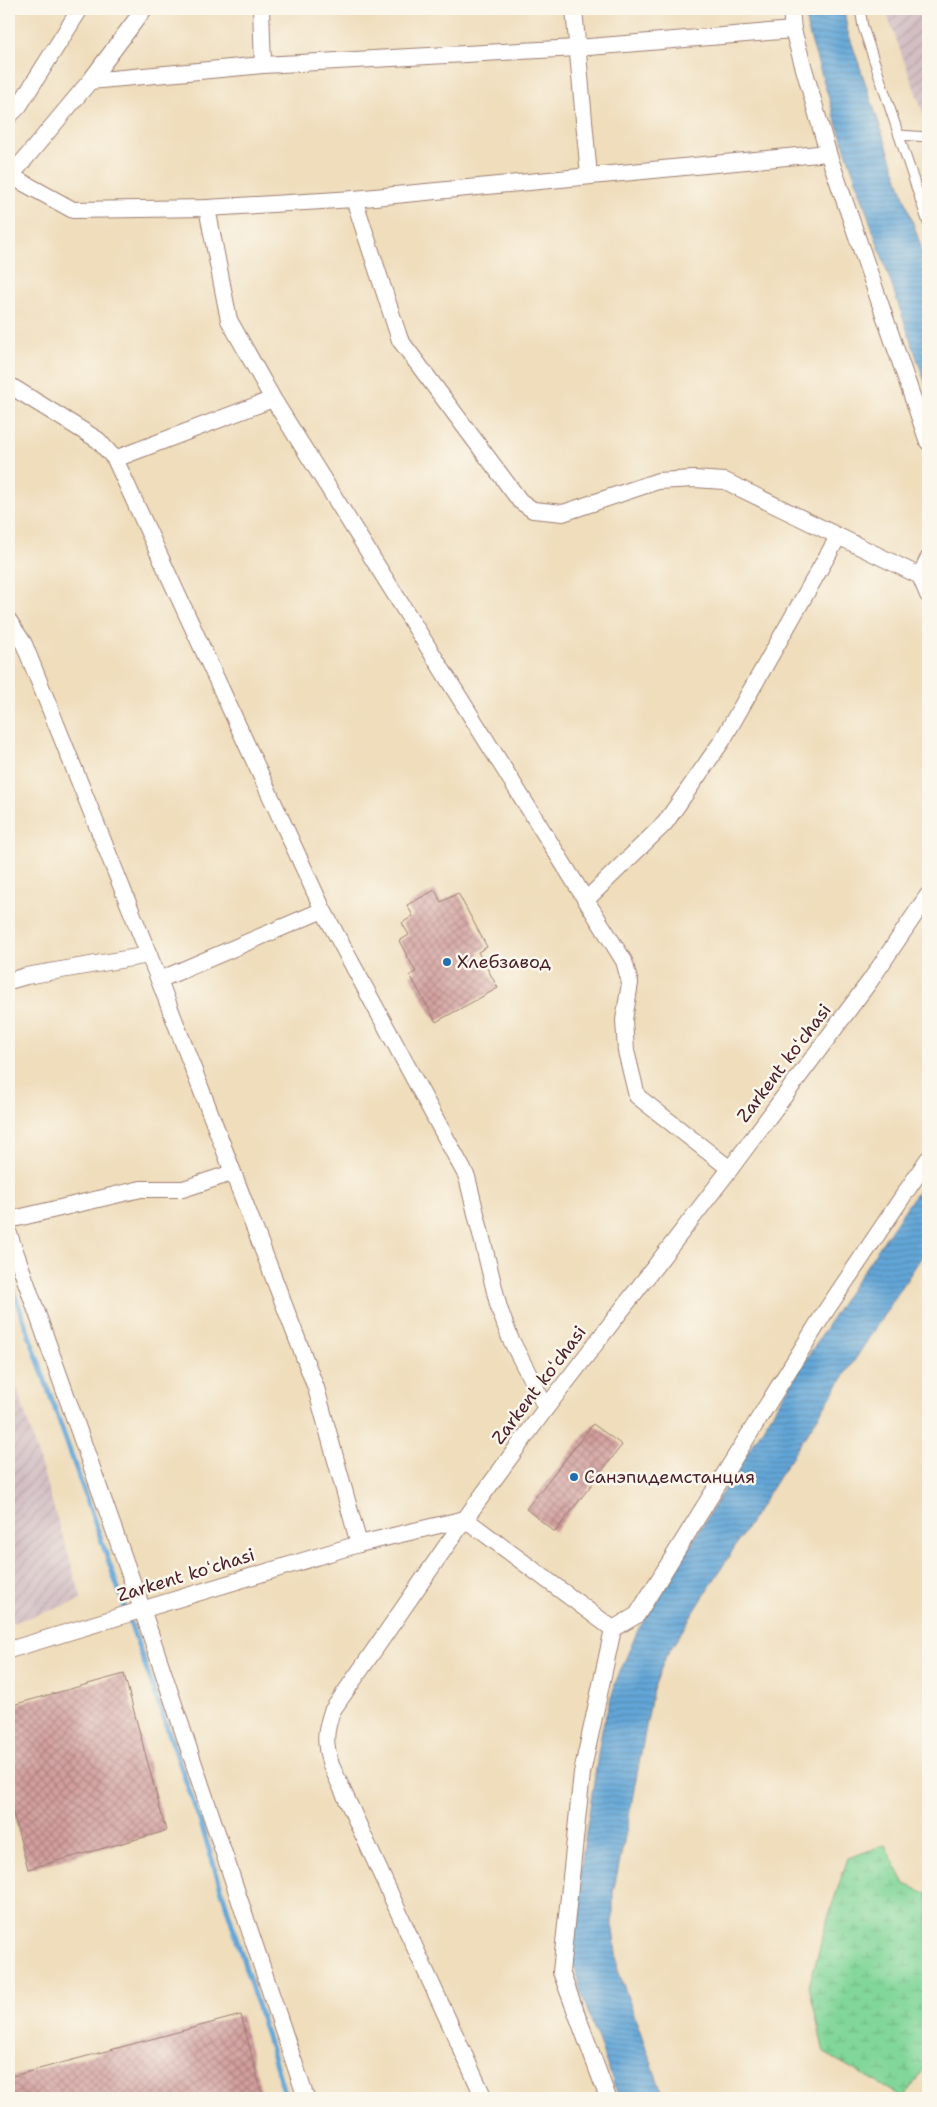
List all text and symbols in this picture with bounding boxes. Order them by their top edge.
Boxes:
place label: Хлебзавод [457,950,551,974]
marker: Хлебзавод [441,956,453,968]
street label: Zarkent koʻchasi [731,999,837,1127]
street label: Zarkent koʻchasi [486,1321,592,1449]
place label: Санэпидемстанция [584,1465,755,1489]
marker: Санэпидемстанция [568,1471,580,1483]
street label: Zarkent koʻchasi [114,1543,258,1607]

